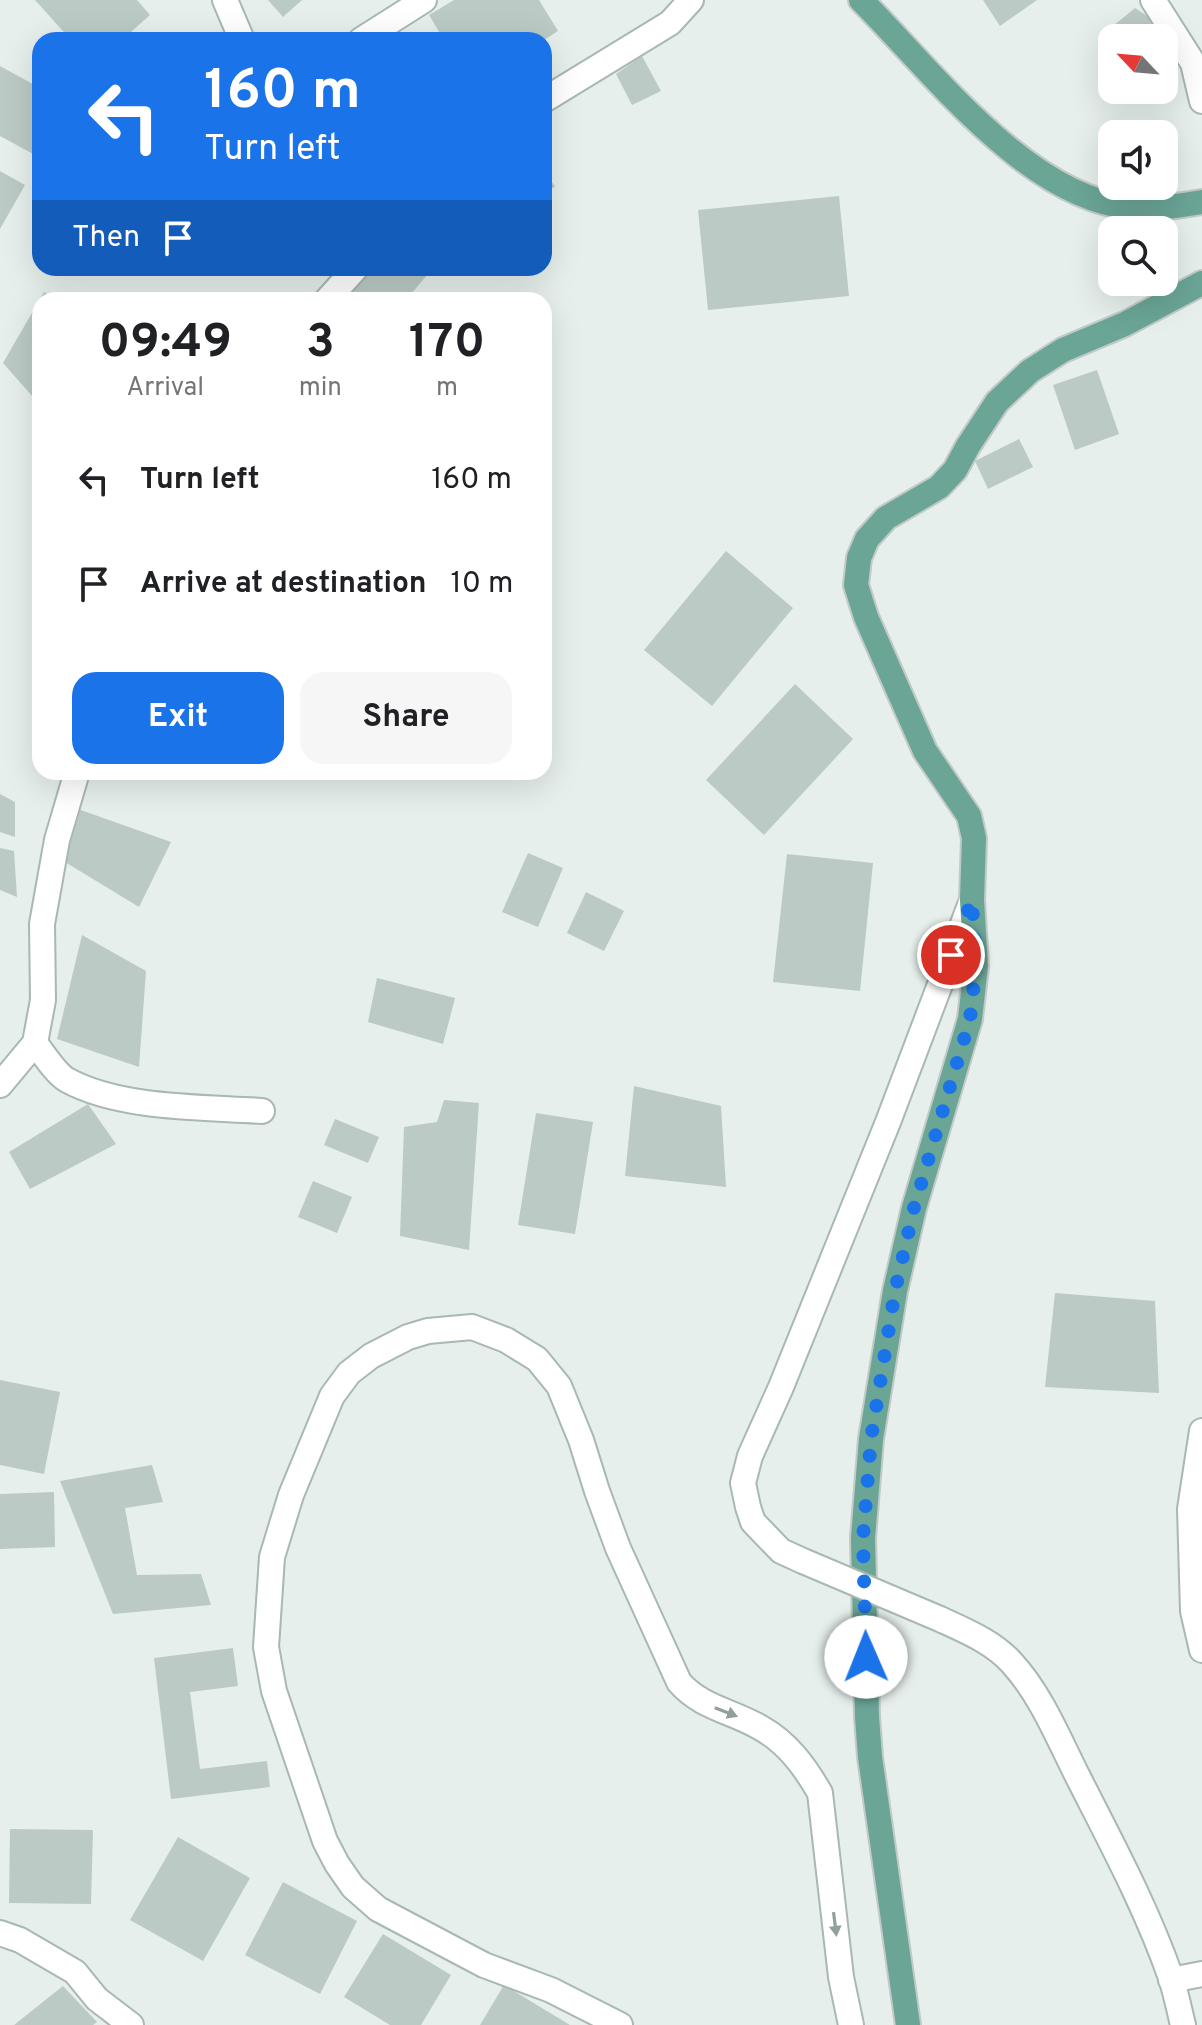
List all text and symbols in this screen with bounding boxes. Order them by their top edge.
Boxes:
north arrow [1098,24,1178,104]
map controls [1098,24,1178,296]
text: 160 m [204,58,361,128]
icon: left [72,64,176,168]
button: sound [1098,120,1178,200]
text: Turn left [204,127,341,173]
icon: arrive [156,216,200,260]
button: search [1098,216,1178,296]
text: Then [72,220,140,257]
text: 09:49 [99,314,232,374]
text: 3 [306,314,335,374]
text: 170 [409,314,485,374]
text: Arrival [127,372,204,405]
text: min [299,372,342,405]
text: m [436,372,458,405]
icon: left [72,458,116,502]
text: Turn left [140,462,260,499]
text: 160 m [431,462,512,499]
icon: arrive [72,562,116,606]
text: Arrive at destination [140,566,426,603]
text: 10 m [450,566,513,603]
button: Exit [72,672,284,764]
button: Share [300,672,512,764]
pin [917,921,985,989]
icon: arrive [929,933,973,977]
position arrow [824,1615,908,1699]
one-way arrow [714,1706,738,1719]
one-way arrow [829,1912,842,1937]

